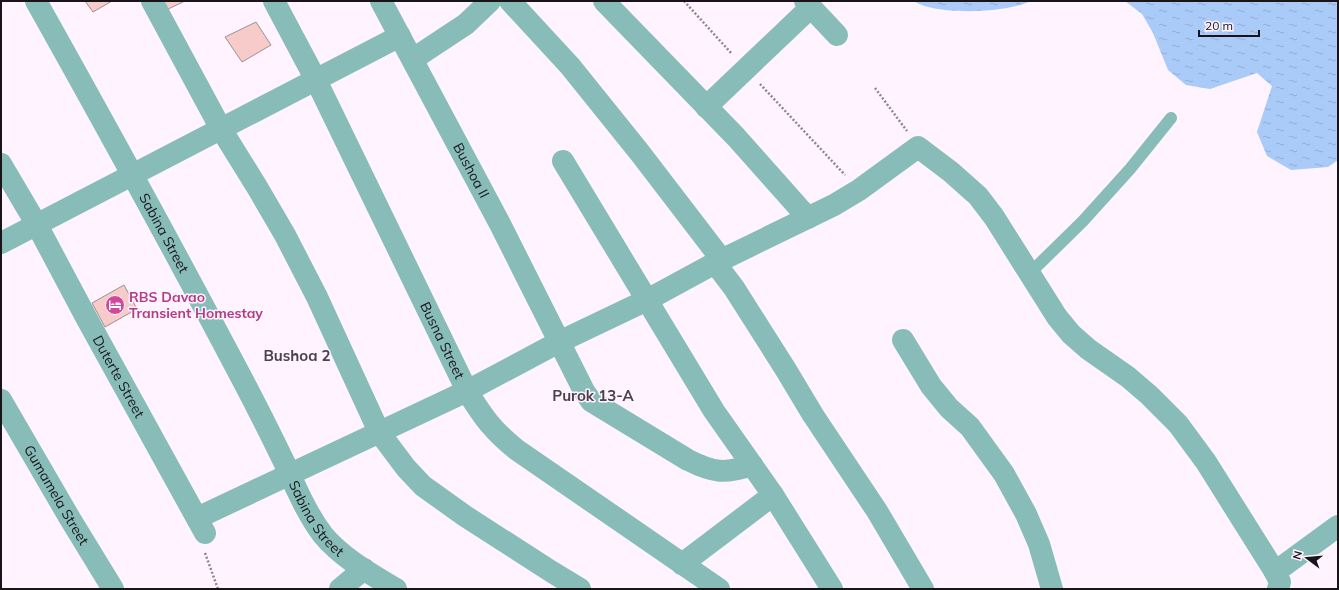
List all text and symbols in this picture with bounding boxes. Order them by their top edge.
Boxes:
scale bar [1199,12,1259,38]
text: 20 m [1205,18,1233,33]
street label: Bushoa II [449,140,493,201]
street label: Sabina Street [135,190,193,276]
place label: RBS Davao Transient Homestay [129,288,263,322]
hotel icon: RBS Davao Transient Homestay [104,294,126,316]
street label: Busna Street [416,299,469,382]
street label: Duterte Street [89,332,149,421]
district label: Bushoa 2 [263,346,331,365]
district label: Purok 13-A [552,386,634,405]
street label: Gumamela Street [20,442,93,548]
street label: Sabina Street [285,478,348,560]
north arrow [1287,538,1327,578]
text: N [1290,549,1305,561]

